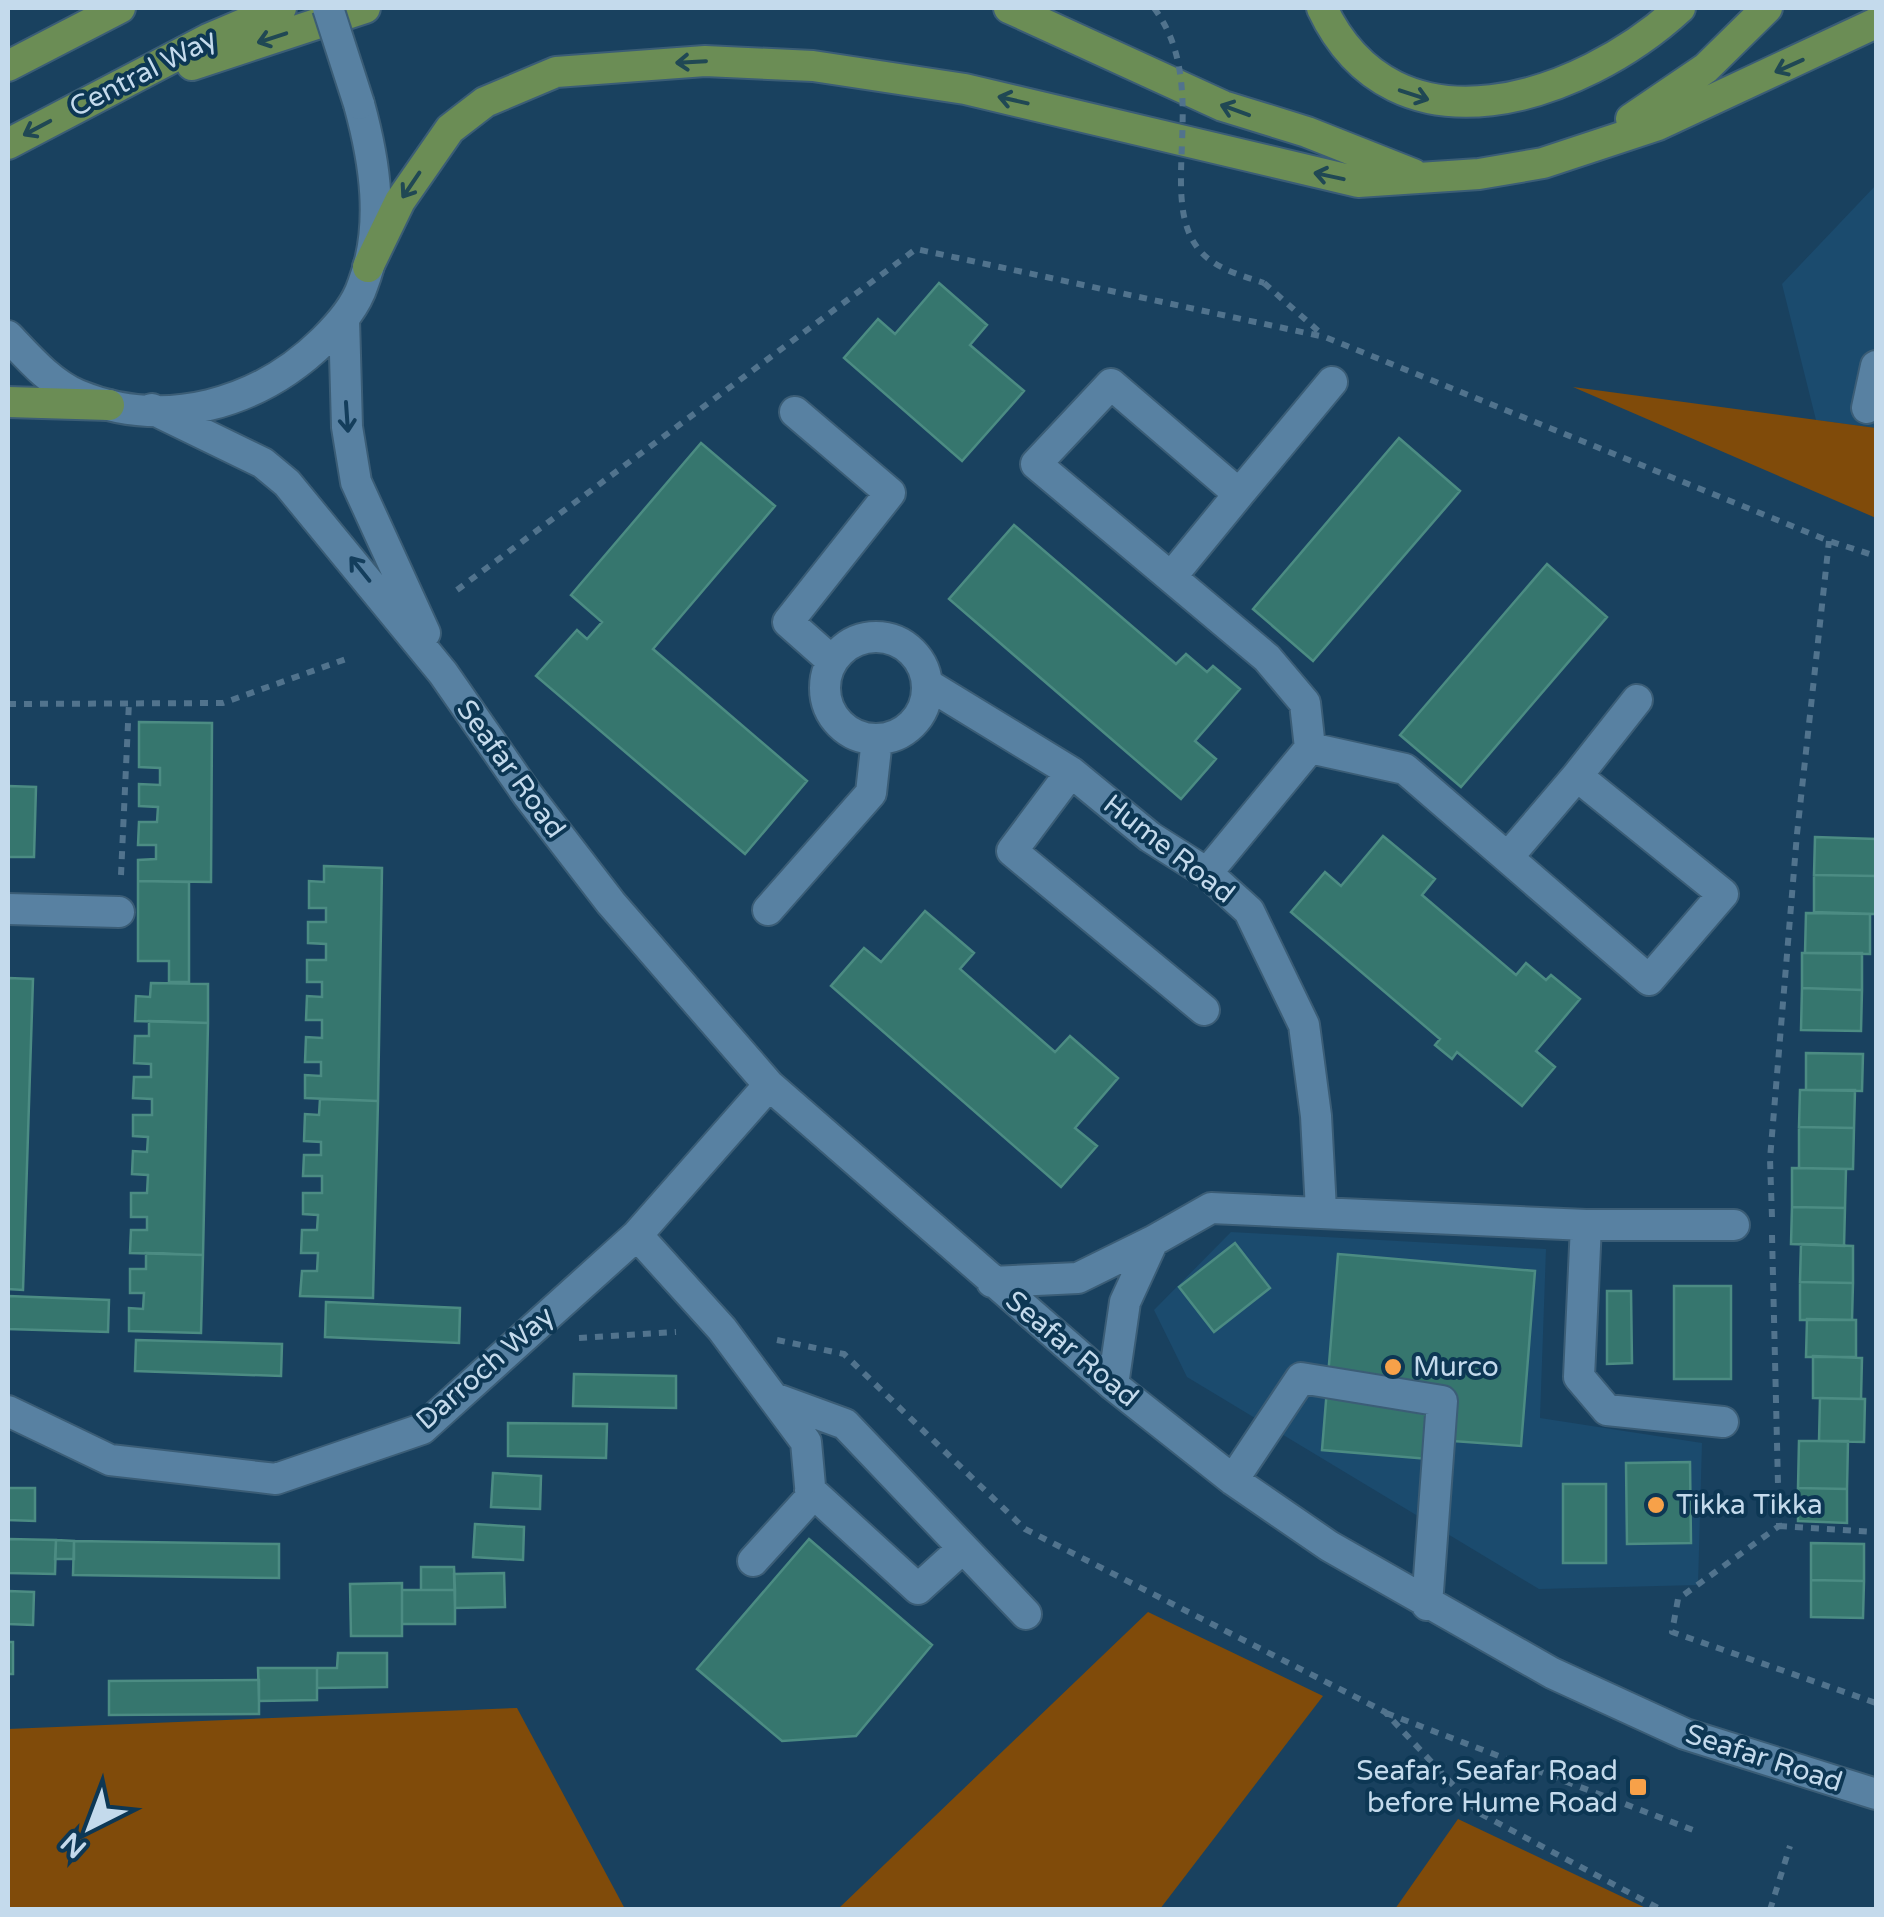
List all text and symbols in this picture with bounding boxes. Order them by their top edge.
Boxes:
street label: Central Way [64,21,222,125]
one-way arrow [257,31,289,49]
one-way arrow [675,53,707,72]
one-way arrow [1775,58,1805,77]
one-way arrow [1398,88,1430,106]
one-way arrow [998,90,1030,108]
one-way arrow [1221,100,1252,118]
one-way arrow [23,119,53,138]
one-way arrow [1314,166,1346,184]
one-way arrow [401,171,422,199]
one-way arrow [338,400,357,432]
one-way arrow [349,557,371,583]
street label: Seafar Road [449,693,573,845]
street label: Hume Road [1097,787,1241,911]
street label: Seafar Road [999,1284,1145,1414]
street label: Darroch Way [409,1299,561,1437]
place label: Murco [1413,1350,1499,1384]
marker: Murco [1382,1356,1404,1378]
place label: Tikka Tikka [1676,1488,1823,1522]
marker: Tikka Tikka [1645,1494,1667,1516]
street label: Seafar Road [1681,1717,1847,1799]
place label: Seafar, Seafar Road before Hume Road [1356,1754,1618,1820]
marker: Seafar, Seafar Road before Hume Road [1627,1776,1649,1798]
north arrow [40,1777,140,1877]
text: N [54,1825,94,1865]

